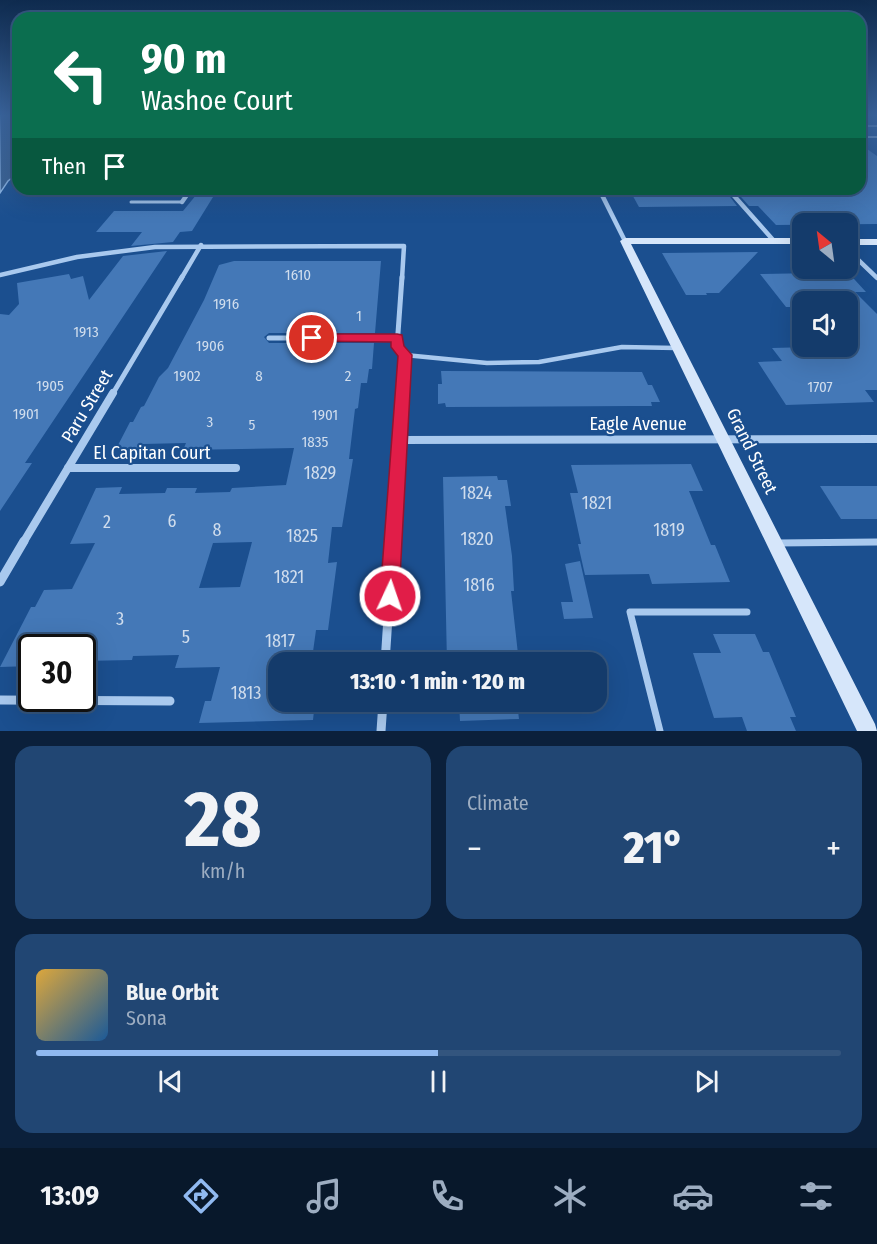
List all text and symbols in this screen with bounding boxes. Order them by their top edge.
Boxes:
text: 90 m [141,34,226,84]
icon: left [42,36,120,114]
text: Washoe Court [141,85,293,117]
icon: arrive [98,150,131,183]
text: Then [42,153,86,180]
north arrow [792,213,858,279]
map controls [792,213,858,357]
house number: 1610 [285,266,311,284]
button: sound [792,291,858,357]
house number: 1916 [213,295,239,313]
house number: 1 [356,307,362,325]
pin [286,312,337,363]
icon: arrive [295,321,328,354]
house number: 1913 [73,323,99,341]
house number: 1906 [196,337,224,355]
street label: Paru Street [57,365,117,447]
house number: 1902 [173,367,201,385]
house number: 8 [255,367,263,385]
house number: 2 [345,367,352,385]
house number: 1905 [36,377,64,395]
house number: 1707 [807,378,833,396]
house number: 1901 [13,405,39,423]
street label: Grand Street [722,405,782,497]
house number: 1901 [312,406,338,424]
house number: 3 [207,413,214,431]
street label: Eagle Avenue [589,413,687,435]
house number: 5 [249,416,256,434]
house number: 1835 [301,433,329,451]
street label: El Capitan Court [93,442,211,464]
house number: 1829 [304,462,336,484]
house number: 1824 [460,482,492,504]
house number: 1821 [582,492,612,514]
house number: 6 [168,510,177,532]
house number: 2 [103,511,111,533]
house number: 8 [213,519,222,541]
house number: 1819 [653,519,685,541]
house number: 1825 [286,525,318,547]
house number: 1820 [460,528,494,550]
position arrow [358,564,422,628]
house number: 1821 [274,566,304,588]
house number: 1816 [463,574,495,596]
house number: 3 [116,608,124,630]
house number: 5 [182,626,190,648]
house number: 1817 [265,630,295,652]
speed limit sign: 30 [18,634,96,712]
text: 13:10 · 1 min · 120 m [350,668,525,695]
house number: 1813 [231,682,261,704]
text: 28 [184,773,262,867]
text: Climate [467,791,529,815]
text: 21° [623,821,684,875]
text: − [467,829,482,869]
text: + [826,829,841,869]
text: km/h [201,859,245,883]
text: Blue Orbit [126,979,219,1006]
text: Sona [126,1006,167,1030]
icon: previous [154,1065,187,1098]
icon: pause [422,1065,455,1098]
icon: next [690,1065,723,1098]
icon: directions [180,1175,222,1217]
icon: music [303,1175,345,1217]
icon: phone [426,1175,468,1217]
icon: climate [549,1175,591,1217]
icon: car [672,1175,714,1217]
icon: filters [795,1175,837,1217]
text: 13:09 [40,1180,99,1212]

